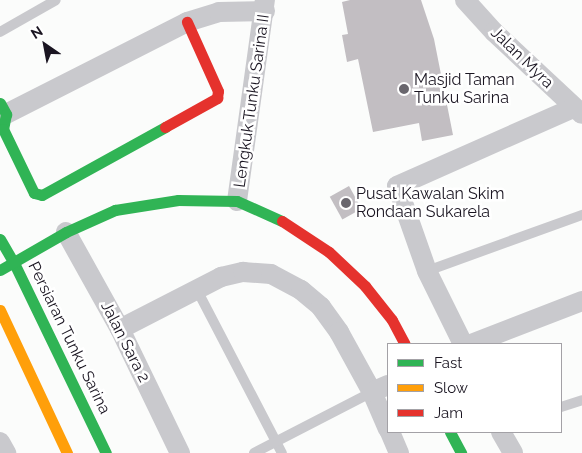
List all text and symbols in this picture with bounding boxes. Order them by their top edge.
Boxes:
street label: Lengkuk Tunku Sarina II [230,13,274,189]
north arrow [20,20,70,70]
text: N [28,23,46,42]
street label: Jalan Myra [487,23,557,93]
place label: Masjid Taman Tunku Sarina [414,70,515,108]
marker: Masjid Taman Tunku Sarina [398,83,410,95]
place label: Pusat Kawalan Skim Rondaan Sukarela [356,184,504,222]
marker: Pusat Kawalan Skim Rondaan Sukarela [340,197,352,209]
street label: Persiaran Tunku Sarina [24,259,114,417]
street label: Jalan Sara 2 [96,298,154,386]
legend [387,343,562,433]
text: Fast [434,354,462,372]
text: Slow [434,379,468,397]
text: Jam [434,404,463,422]

